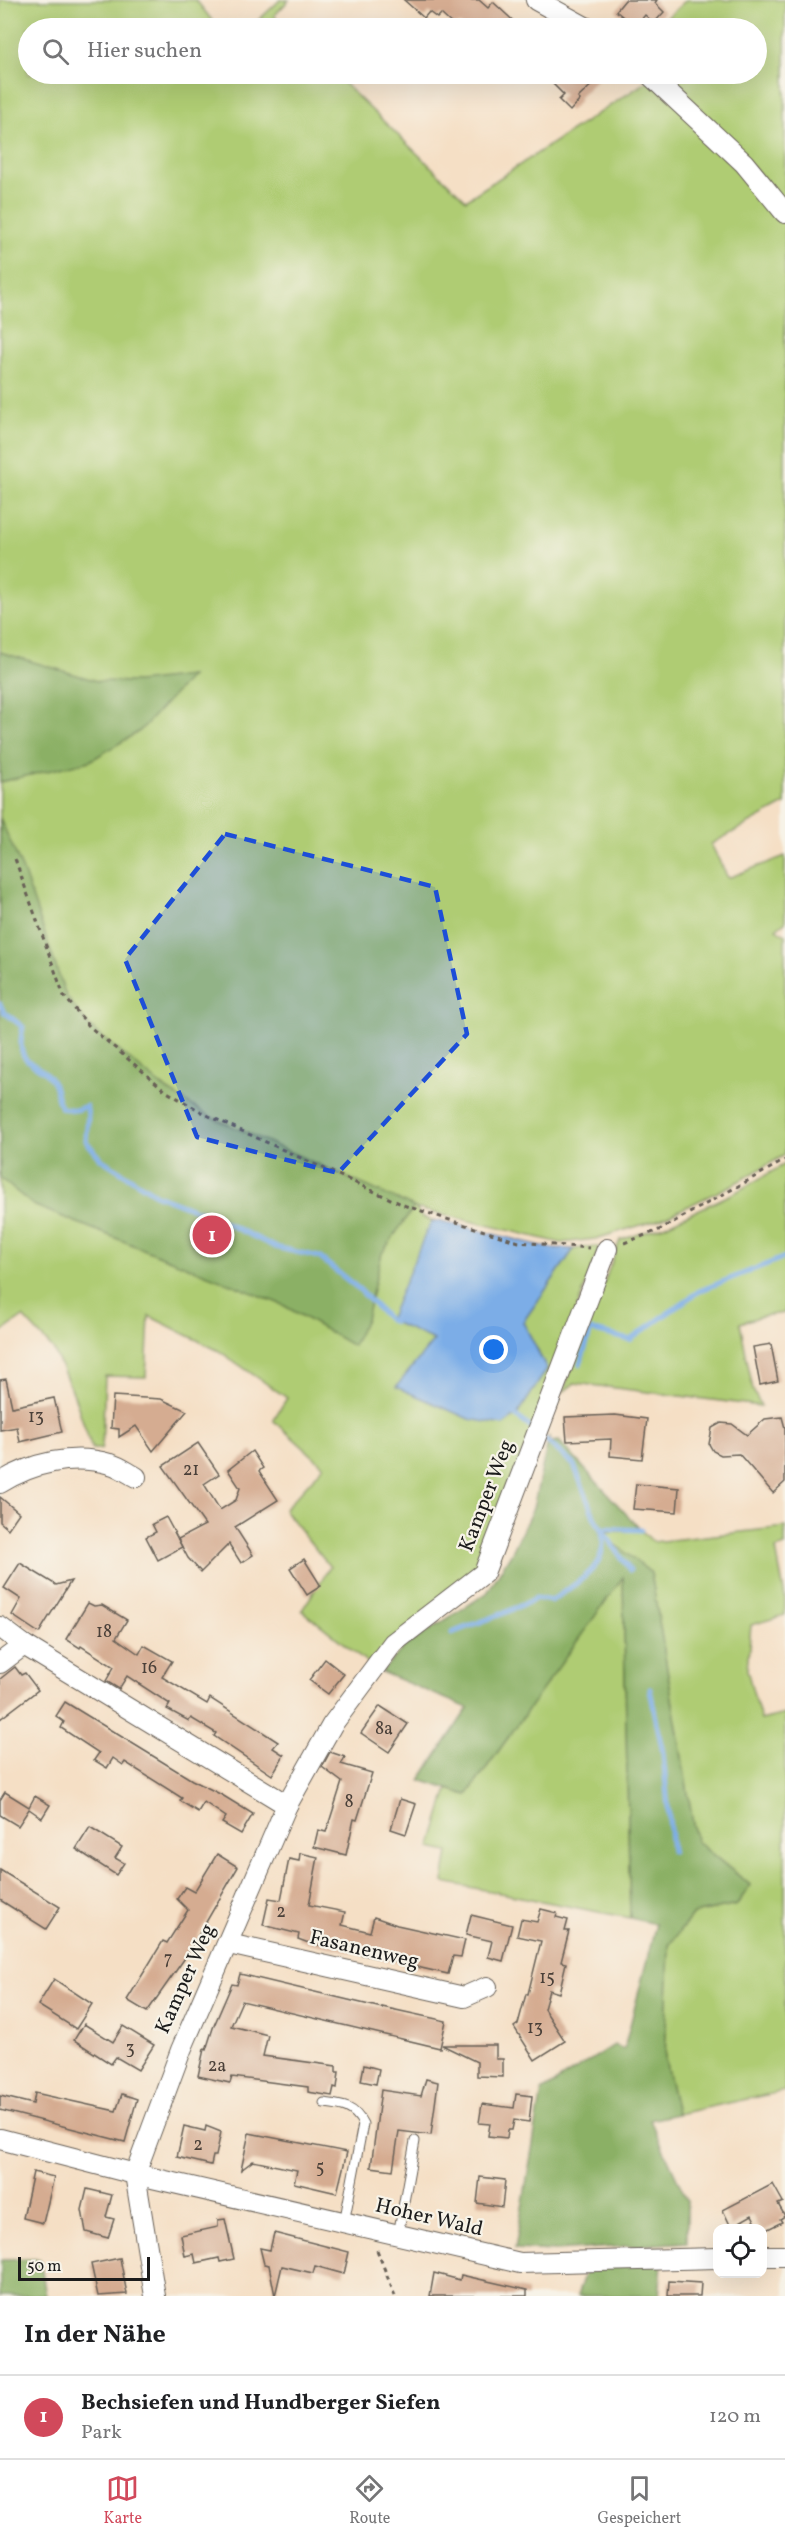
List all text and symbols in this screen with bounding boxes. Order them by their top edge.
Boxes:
search box [18,18,767,84]
icon: search [39,35,72,68]
text: Hier suchen [87,36,202,67]
pin: 1 [192,1212,232,1258]
your location [479,1335,508,1364]
house number: 13 [28,1405,44,1430]
street label: Kamper Weg [452,1436,522,1556]
house number: 21 [183,1458,199,1483]
house number: 18 [96,1620,112,1645]
house number: 16 [141,1656,157,1681]
house number: 8a [375,1717,393,1742]
house number: 8 [344,1790,354,1815]
house number: 2 [276,1900,286,1925]
street label: Kamper Weg [149,1919,223,2039]
street label: Fasanenweg [306,1923,422,1977]
house number: 7 [164,1947,172,1972]
house number: 15 [539,1966,555,1991]
house number: 13 [527,2016,543,2041]
house number: 3 [125,2037,135,2062]
house number: 2a [208,2054,226,2079]
house number: 2 [193,2133,203,2158]
house number: 5 [316,2156,324,2181]
street label: Hoher Wald [372,2192,486,2244]
map controls [713,2224,767,2278]
button: locate [713,2224,767,2278]
scale bar [18,2254,150,2282]
text: 50 m [27,2256,61,2278]
text: In der Nähe [24,2317,166,2353]
text: Bechsiefen und Hundberger Siefen [81,2388,441,2419]
text: 1 [39,2403,48,2431]
text: 120 m [709,2403,761,2431]
text: Park [81,2419,122,2447]
tab: Karte [104,2472,142,2530]
tab: Route [349,2472,390,2530]
tab: Gespeichert [598,2472,681,2530]

